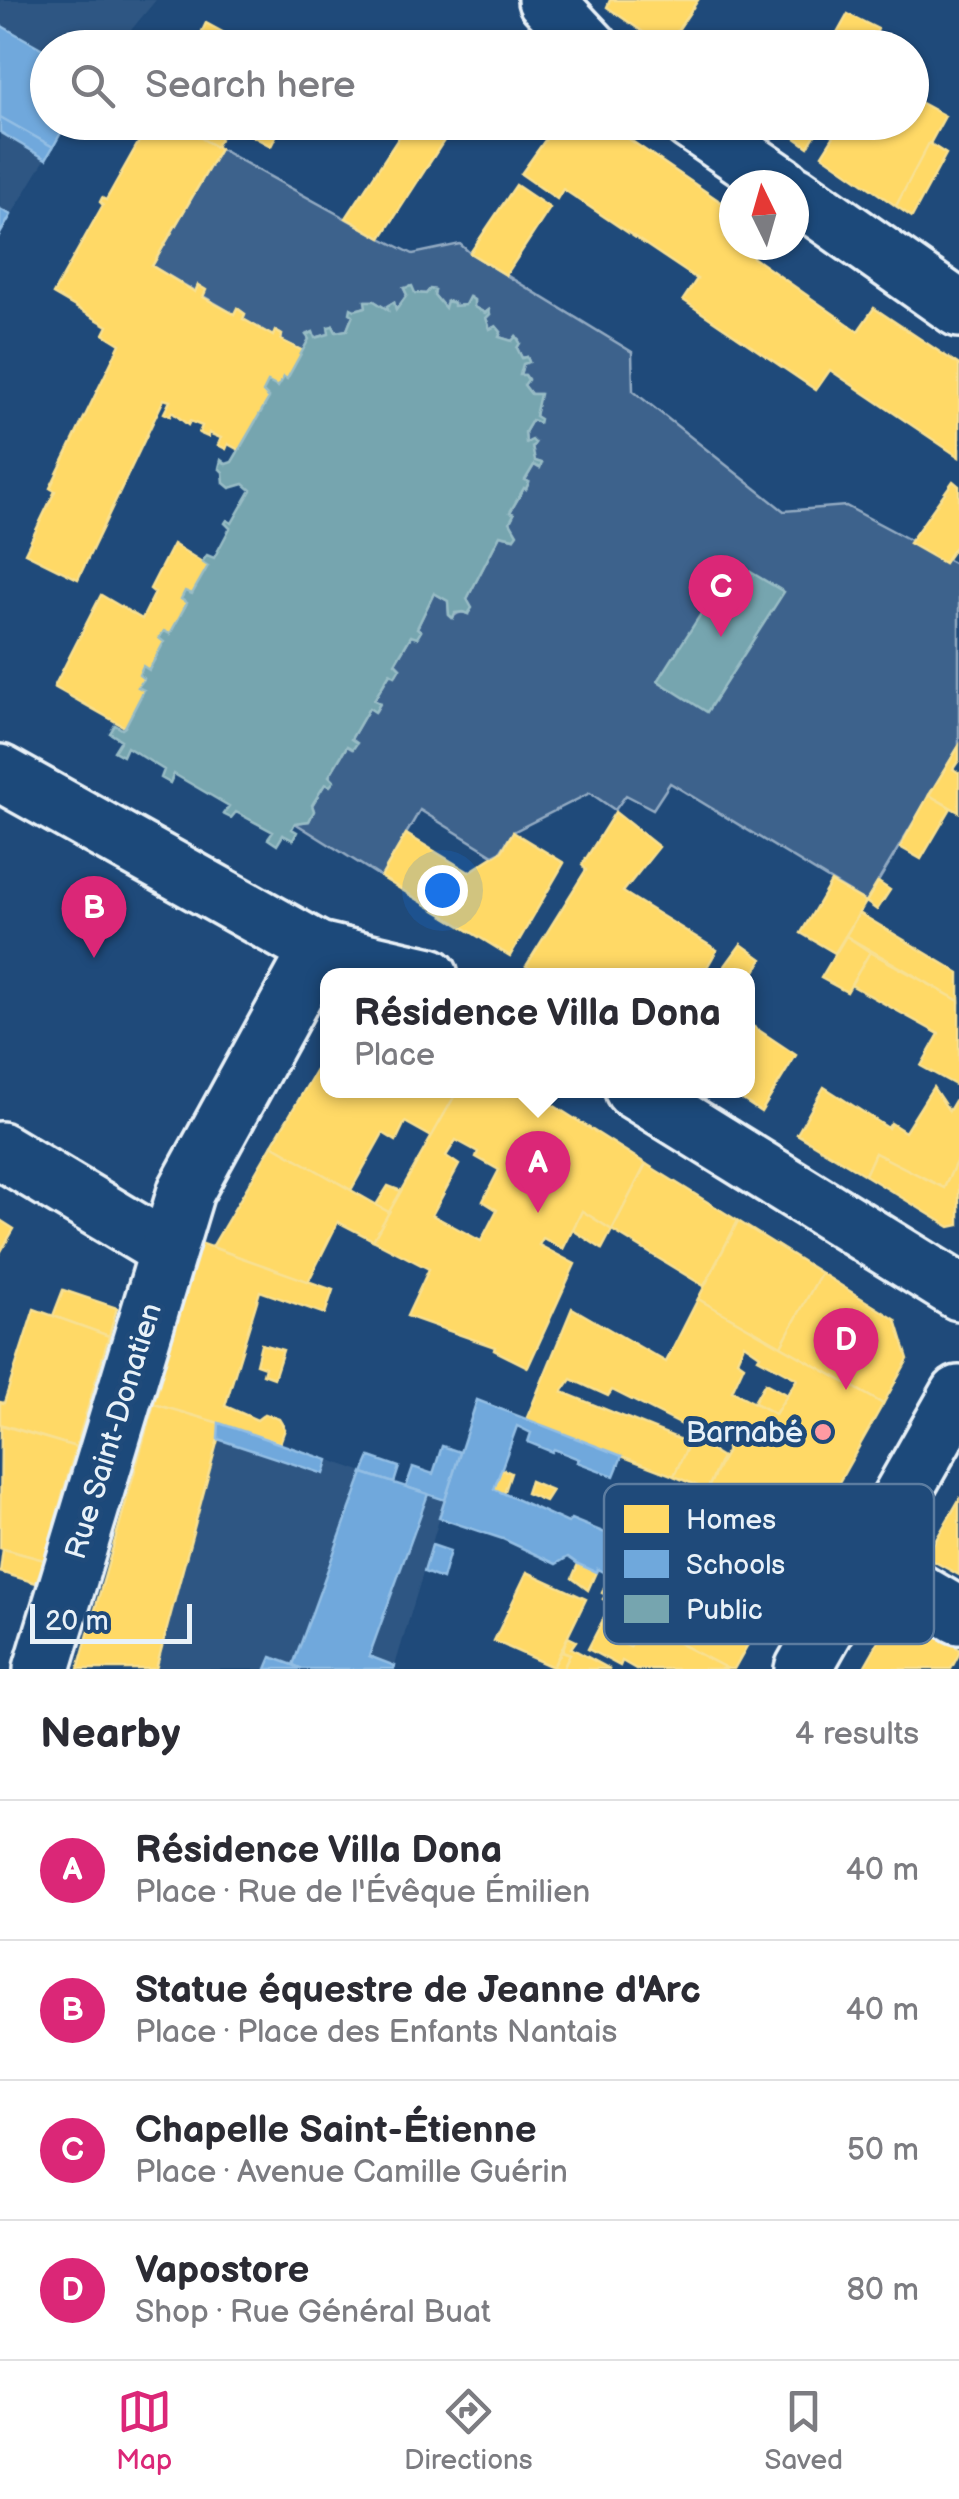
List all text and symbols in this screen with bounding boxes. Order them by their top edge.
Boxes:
search box [30,30,929,140]
icon: search [65,58,120,113]
text: Search here [145,63,356,108]
north arrow [719,170,809,260]
pin: C [688,554,754,637]
your location [417,865,468,916]
pin: B [62,876,126,958]
popup [320,968,755,1098]
text: Résidence Villa Dona [354,991,721,1036]
text: Place [354,1036,435,1075]
pin: A [506,1130,570,1213]
street label: Rue Saint-Donatien [58,1299,170,1564]
pin: D [814,1308,878,1390]
place label: Barnabé [686,1415,803,1451]
marker: Barnabé [812,1421,834,1443]
legend [604,1484,934,1644]
text: Homes [686,1504,776,1537]
text: Schools [686,1549,785,1582]
text: Public [686,1594,763,1627]
scale bar [30,1599,192,1644]
text: 20 m [45,1605,109,1638]
text: Nearby [40,1709,180,1760]
text: 4 results [795,1715,919,1754]
text: Résidence Villa Dona [135,1828,502,1873]
text: A [63,1851,82,1890]
text: 40 m [846,1851,919,1890]
text: Place · Rue de l'Évêque Émilien [135,1873,590,1912]
text: Statue équestre de Jeanne d'Arc [135,1968,701,2013]
text: B [61,1991,84,2030]
text: 40 m [846,1991,919,2030]
text: Place · Place des Enfants Nantais [135,2013,617,2052]
text: Chapelle Saint-Étienne [135,2108,537,2153]
text: C [61,2131,84,2170]
text: 50 m [847,2131,919,2170]
text: Place · Avenue Camille Guérin [135,2153,568,2192]
text: Vapostore [135,2248,309,2293]
text: D [61,2271,84,2310]
text: 80 m [846,2271,919,2310]
text: Shop · Rue Général Buat [135,2293,491,2332]
tab: Map [116,2384,172,2477]
tab: Directions [404,2384,533,2477]
tab: Saved [765,2384,843,2477]

